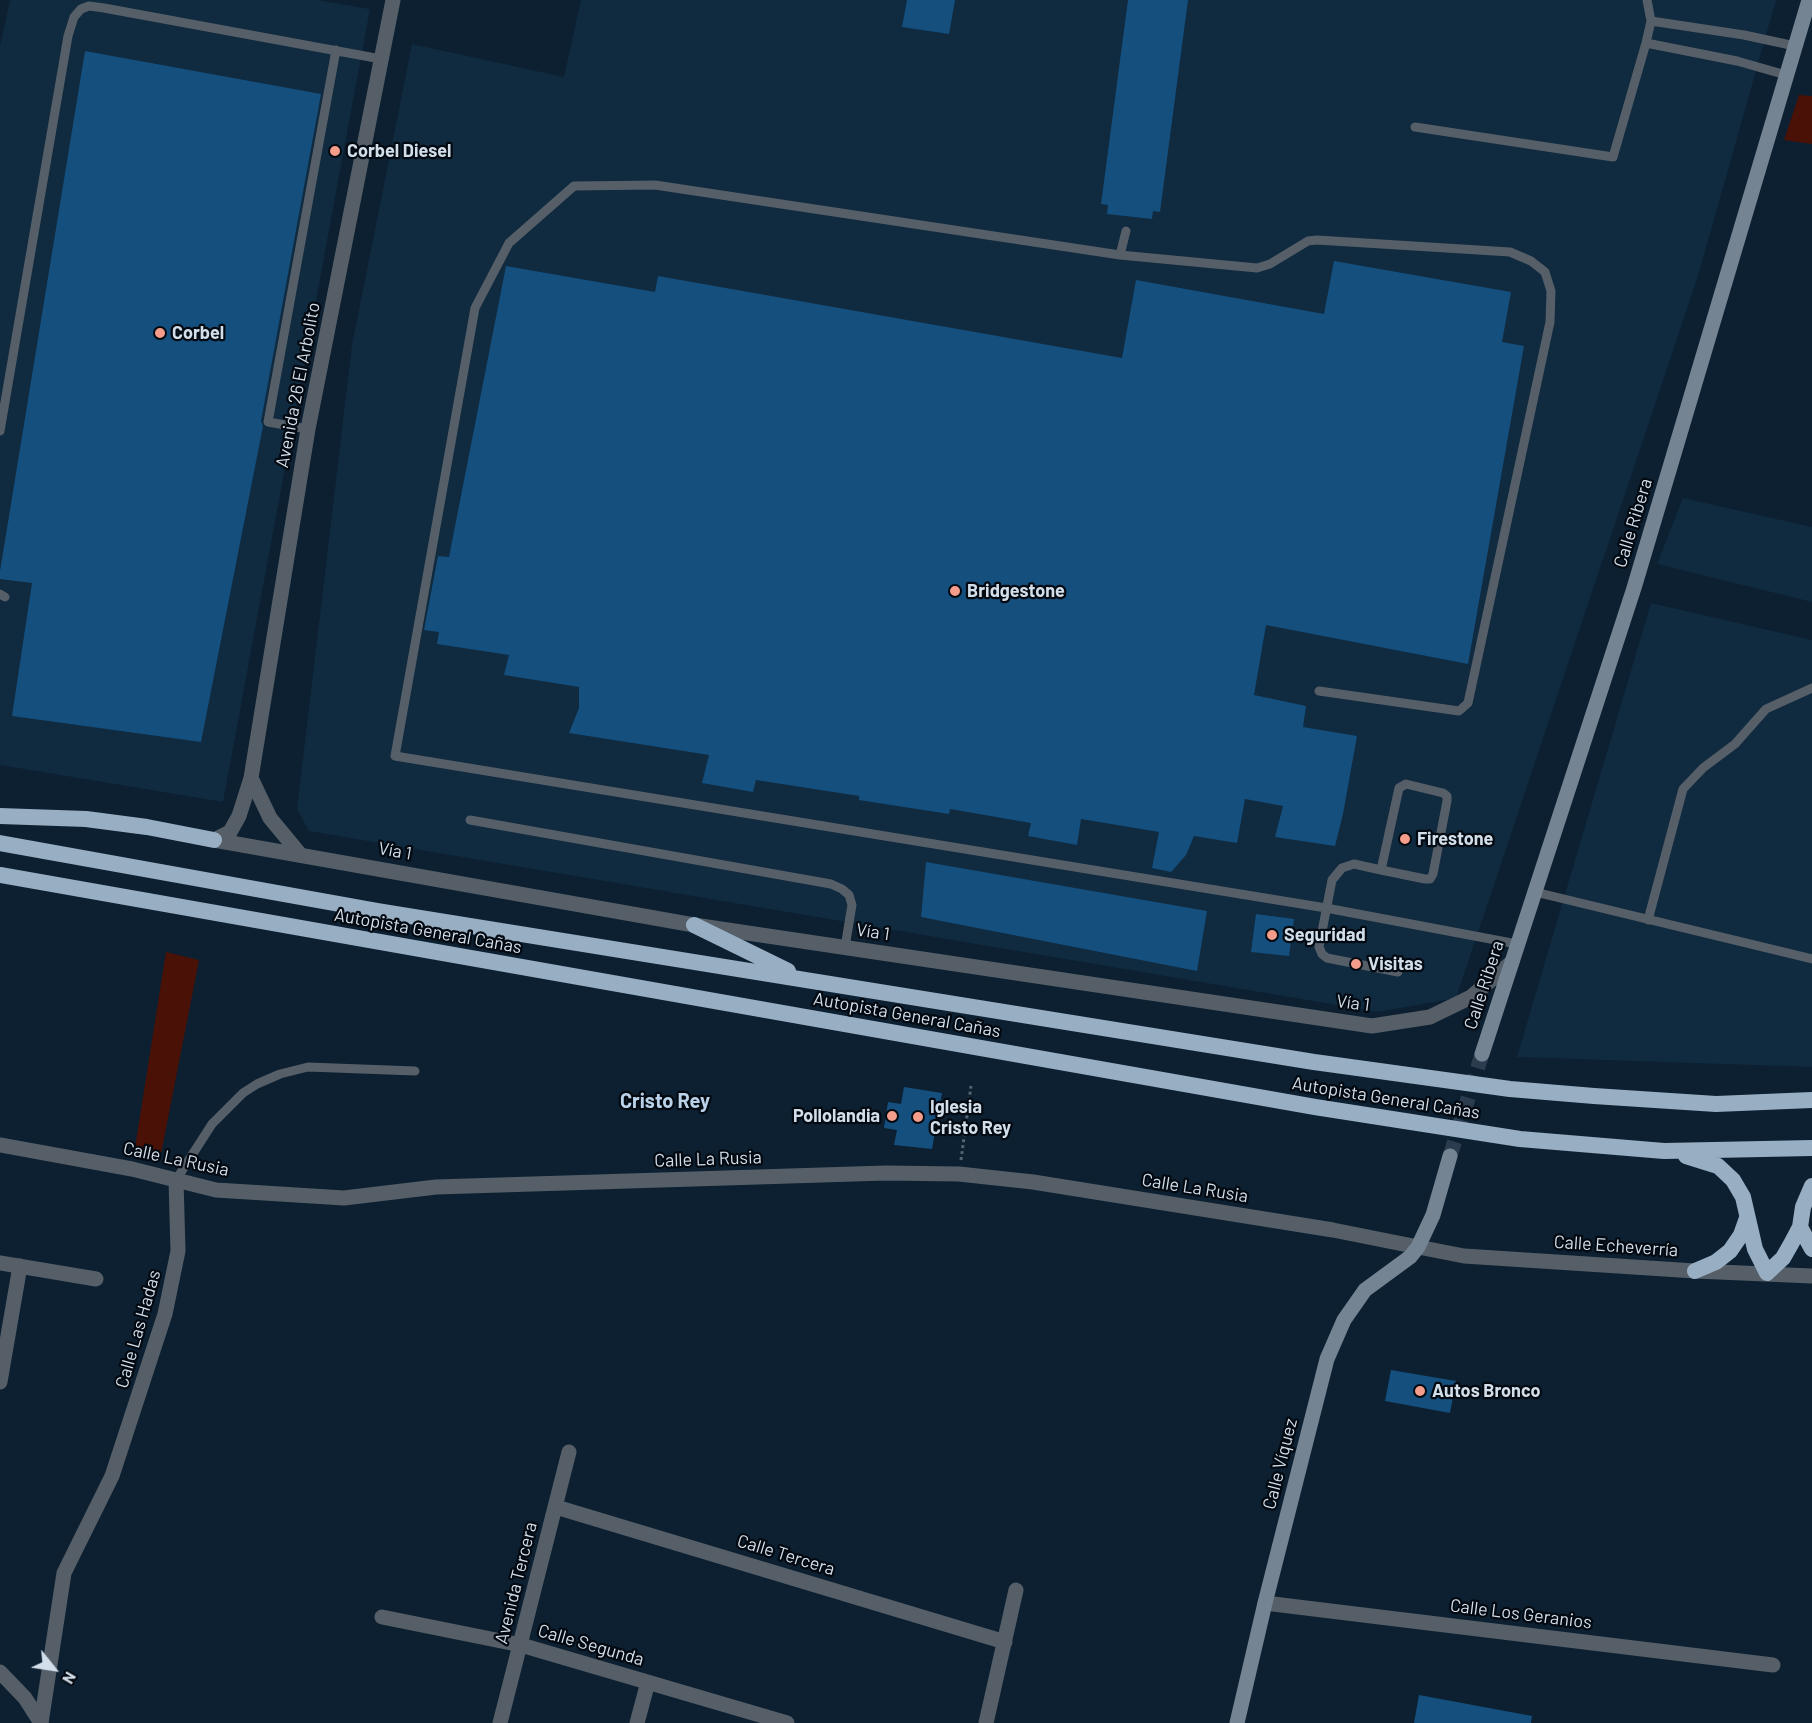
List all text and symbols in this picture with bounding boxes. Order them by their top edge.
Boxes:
place label: Corbel Diesel [347,140,451,162]
marker: Corbel Diesel [328,144,342,158]
street label: Avenida 26 El Arbolito [271,300,325,470]
place label: Corbel [172,322,224,344]
marker: Corbel [153,326,167,340]
street label: Calle Ribera [1609,476,1657,570]
place label: Bridgestone [967,580,1065,602]
marker: Bridgestone [948,584,962,598]
place label: Firestone [1417,828,1493,850]
marker: Firestone [1398,832,1412,846]
street label: Vía 1 [377,837,413,865]
street label: Autopista General Cañas [333,904,523,958]
street label: Vía 1 [855,919,891,945]
place label: Seguridad [1284,924,1366,946]
marker: Seguridad [1265,928,1279,942]
street label: Calle Ribera [1460,938,1508,1032]
place label: Visitas [1368,953,1423,975]
marker: Visitas [1349,957,1363,971]
street label: Autopista General Cañas [812,988,1002,1042]
street label: Vía 1 [1335,990,1371,1016]
street label: Autopista General Cañas [1290,1072,1482,1124]
district label: Cristo Rey [620,1089,710,1113]
place label: Iglesia Cristo Rey [930,1096,1011,1138]
place label: Pollolandia [793,1105,880,1127]
marker: Pollolandia [885,1109,899,1123]
marker: Iglesia Cristo Rey [911,1110,925,1124]
street label: Calle La Rusia [121,1137,231,1181]
street label: Calle La Rusia [654,1146,762,1172]
street label: Calle La Rusia [1140,1169,1250,1207]
street label: Calle Echeverría [1553,1231,1679,1261]
street label: Calle Las Hadas [111,1267,165,1391]
place label: Autos Bronco [1432,1380,1540,1402]
marker: Autos Bronco [1413,1384,1427,1398]
street label: Calle Víquez [1258,1416,1302,1512]
street label: Avenida Tercera [490,1520,542,1646]
street label: Calle Tercera [734,1530,838,1580]
street label: Calle Los Geranios [1449,1595,1593,1633]
street label: Calle Segunda [535,1620,647,1670]
north arrow [24,1639,84,1699]
text: N [59,1669,81,1688]

